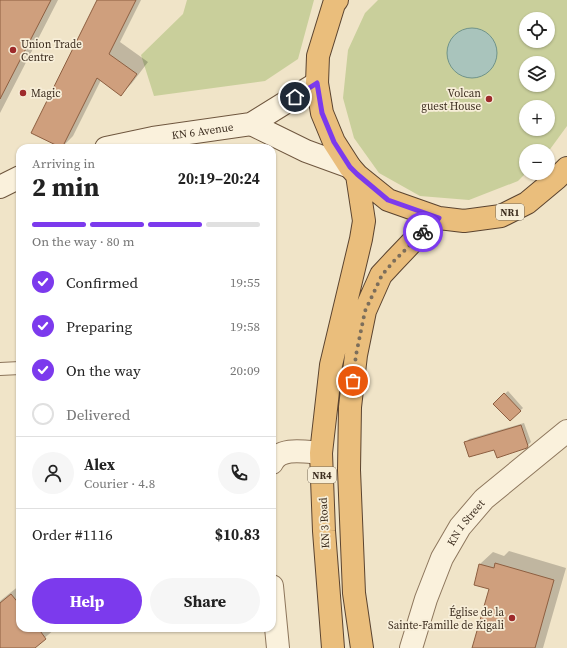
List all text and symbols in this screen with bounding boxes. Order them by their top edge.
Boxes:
map controls [519,12,555,180]
button: locate [519,12,555,48]
place label: Union Trade Centre [21,37,82,65]
marker: Union Trade Centre [8,45,18,55]
button: layers [519,56,555,92]
pin [278,80,312,114]
place label: Magic [31,86,61,101]
icon: home [284,86,306,108]
place label: Volcan guest House [421,86,481,114]
marker: Magic [18,88,28,98]
marker: Volcan guest House [484,94,494,104]
button: + [519,100,555,136]
street label: KN 6 Avenue [171,120,235,143]
button: − [519,144,555,180]
text: Arriving in [32,155,95,172]
text: 20:19–20:24 [178,168,260,189]
text: 2 min [32,169,99,205]
road number: NR1 [496,204,524,220]
courier [403,212,443,252]
icon: bike [412,221,434,243]
text: On the way · 80 m [32,233,134,250]
icon: check [32,271,54,293]
text: Confirmed [66,272,138,293]
text: 19:55 [230,274,260,291]
icon: check [32,315,54,337]
text: Preparing [66,316,132,337]
text: 19:58 [230,318,260,335]
icon: check [32,359,54,381]
text: On the way [66,360,141,381]
text: 20:09 [230,362,260,379]
pin [336,364,370,398]
icon: bag [342,370,364,392]
text: Delivered [66,404,130,425]
button: person [32,452,74,494]
button: phone [218,452,260,494]
text: Alex [84,454,115,475]
road number: NR4 [308,467,336,483]
text: Courier · 4.8 [84,475,155,492]
street label: KN 3 Road [316,496,333,549]
street label: KN 1 Street [444,496,489,549]
text: Order #1116 [32,524,113,545]
text: $10.83 [215,524,260,545]
button: Help [32,578,142,624]
button: Share [150,578,260,624]
place label: Église de la Sainte-Famille de Kigali [388,605,504,633]
marker: Église de la Sainte-Famille de Kigali [507,613,517,623]

